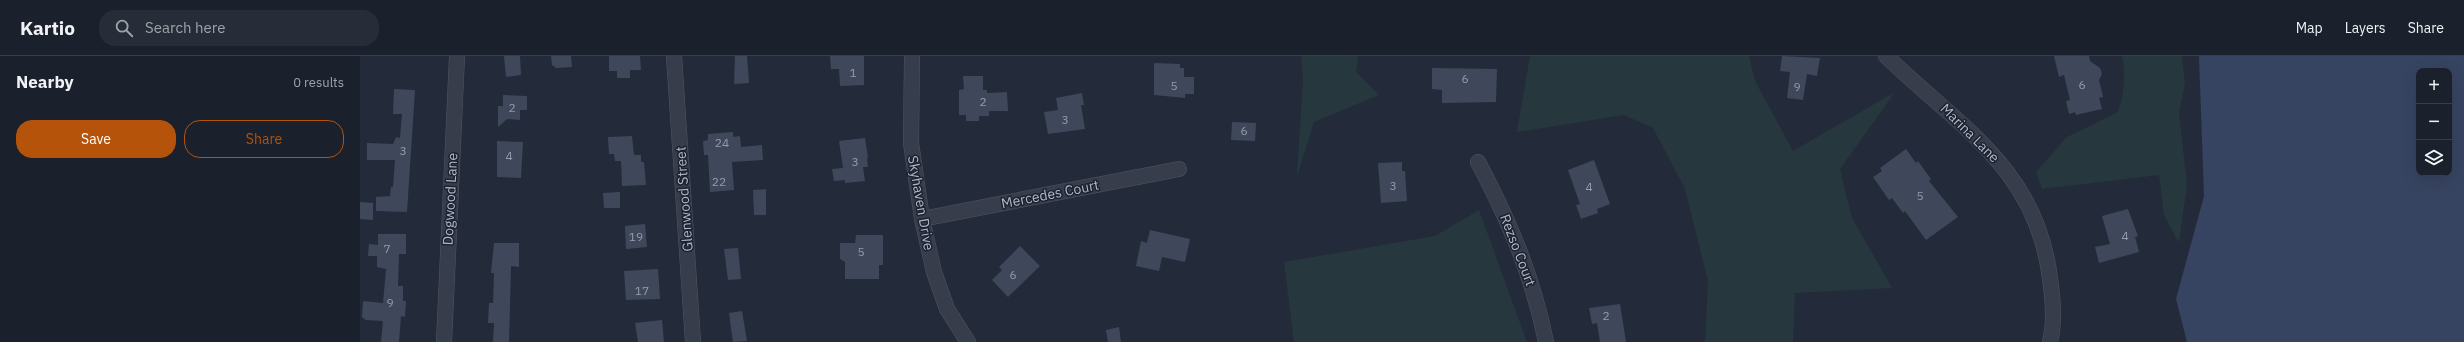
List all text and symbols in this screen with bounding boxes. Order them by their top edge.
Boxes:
search box [99,10,379,46]
text: Kartio [20,16,75,40]
icon: search [113,17,135,39]
text: Search here [145,18,225,37]
text: Map [2296,19,2323,37]
text: Layers [2345,19,2386,37]
text: Share [2408,19,2444,37]
house number: 1 [849,65,857,80]
map controls [2416,68,2452,176]
button: + [2416,68,2452,104]
text: Nearby [16,71,74,93]
house number: 6 [1461,71,1469,86]
text: 0 results [293,74,344,91]
house number: 6 [2078,77,2086,92]
house number: 5 [1170,78,1178,93]
house number: 9 [1793,79,1801,94]
house number: 2 [979,94,987,109]
house number: 2 [508,100,516,115]
street label: Marina Lane [1937,100,2004,167]
button: − [2416,104,2452,140]
house number: 3 [1061,112,1069,127]
button: Save [16,120,176,158]
button: Share [184,120,344,158]
house number: 6 [1240,123,1248,138]
house number: 24 [715,135,729,150]
button: layers [2416,140,2452,176]
house number: 3 [399,143,407,158]
street label: Glenwood Street [671,146,697,252]
house number: 4 [505,148,513,163]
street label: Dogwood Lane [439,152,461,246]
house number: 3 [851,154,859,169]
street label: Skyhaven Drive [904,154,938,252]
house number: 22 [712,174,726,189]
street label: Mercedes Court [1000,176,1101,212]
house number: 3 [1389,178,1397,193]
house number: 4 [1585,179,1593,194]
house number: 5 [1916,188,1924,203]
street label: Rezso Court [1496,212,1540,289]
house number: 4 [2121,228,2129,243]
house number: 19 [629,229,643,244]
house number: 7 [383,241,391,256]
house number: 5 [857,244,865,259]
house number: 6 [1009,267,1017,282]
house number: 17 [635,283,649,298]
house number: 9 [386,295,394,310]
house number: 2 [1602,308,1610,323]

